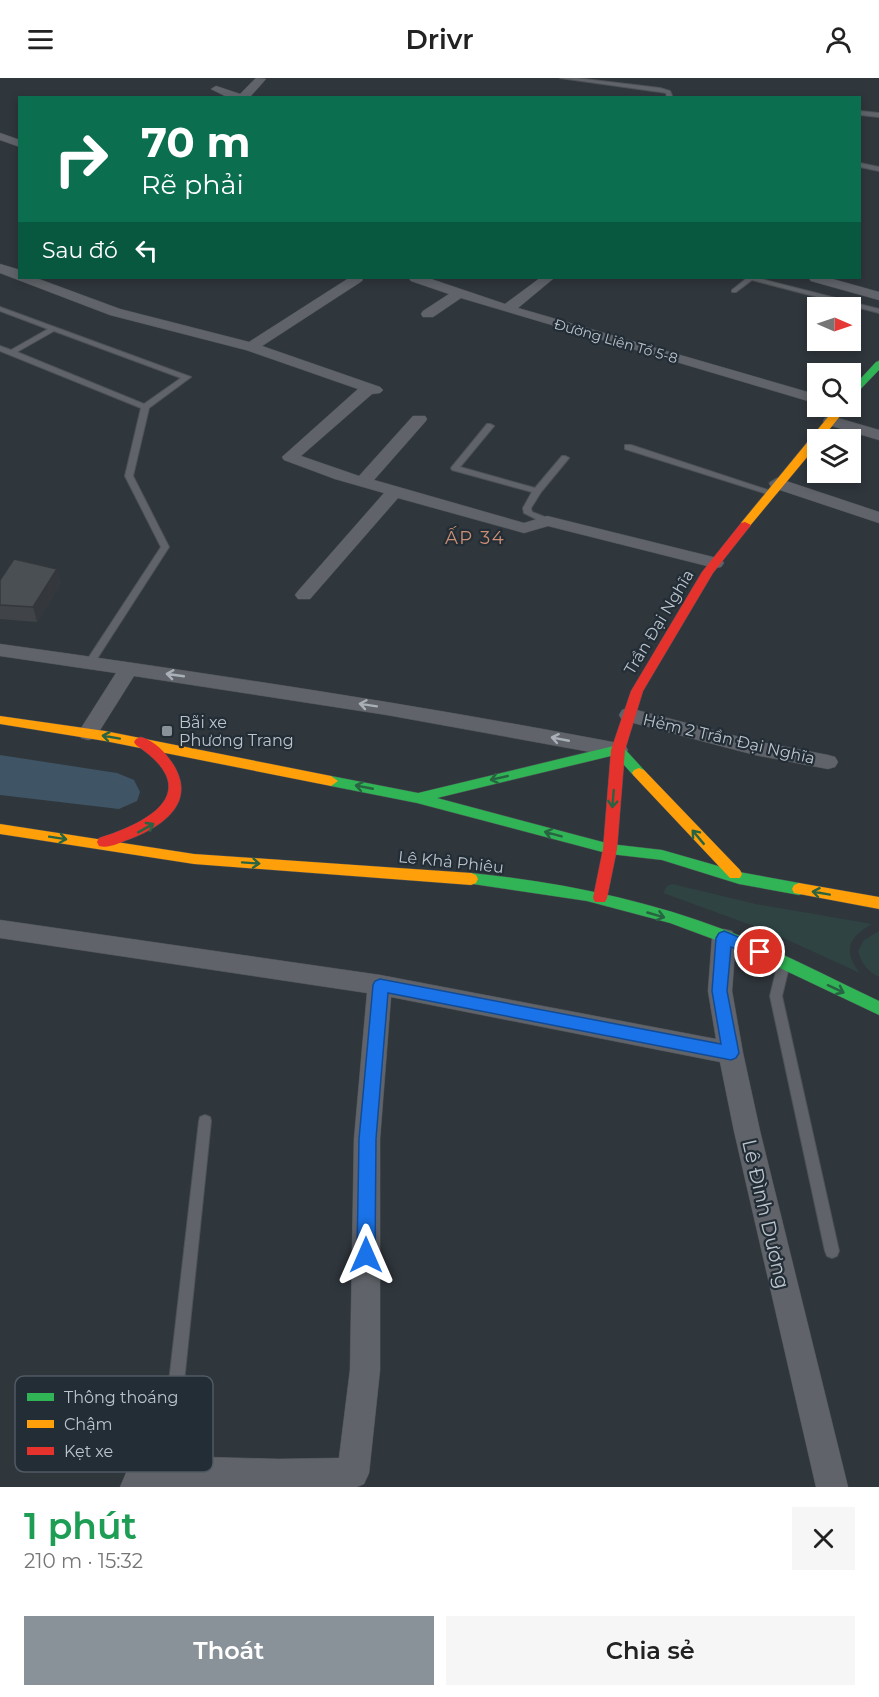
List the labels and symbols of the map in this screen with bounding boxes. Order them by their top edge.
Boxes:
north arrow [807,297,861,351]
street label: Đường Liên Tổ 5-8 [552,315,680,367]
district label: ẤP 34 [445,526,505,549]
street label: Trần Đại Nghĩa [620,566,698,678]
one-way arrow [166,669,186,680]
one-way arrow [359,699,379,710]
street label: Hẻm 2 Trần Đại Nghĩa [641,710,817,768]
place label: Bãi xe Phương Trang [179,713,294,750]
marker: Bãi xe Phương Trang [160,724,174,738]
one-way arrow [102,731,121,742]
one-way arrow [551,733,570,744]
one-way arrow [490,773,509,785]
one-way arrow [355,781,374,792]
one-way arrow [608,789,619,809]
one-way arrow [137,822,155,833]
one-way arrow [544,827,563,839]
one-way arrow [691,829,704,845]
one-way arrow [47,833,67,844]
street label: Lê Khả Phiêu [397,847,505,877]
one-way arrow [241,857,261,868]
one-way arrow [812,887,832,898]
one-way arrow [646,910,665,921]
pin [734,926,785,977]
one-way arrow [827,983,845,995]
street label: Lê Đình Dương [737,1137,795,1291]
position arrow [334,1223,398,1287]
legend [15,1376,213,1472]
text: Thông thoáng [64,1388,179,1407]
text: Chậm [64,1415,113,1434]
text: Kẹt xe [64,1442,113,1461]

